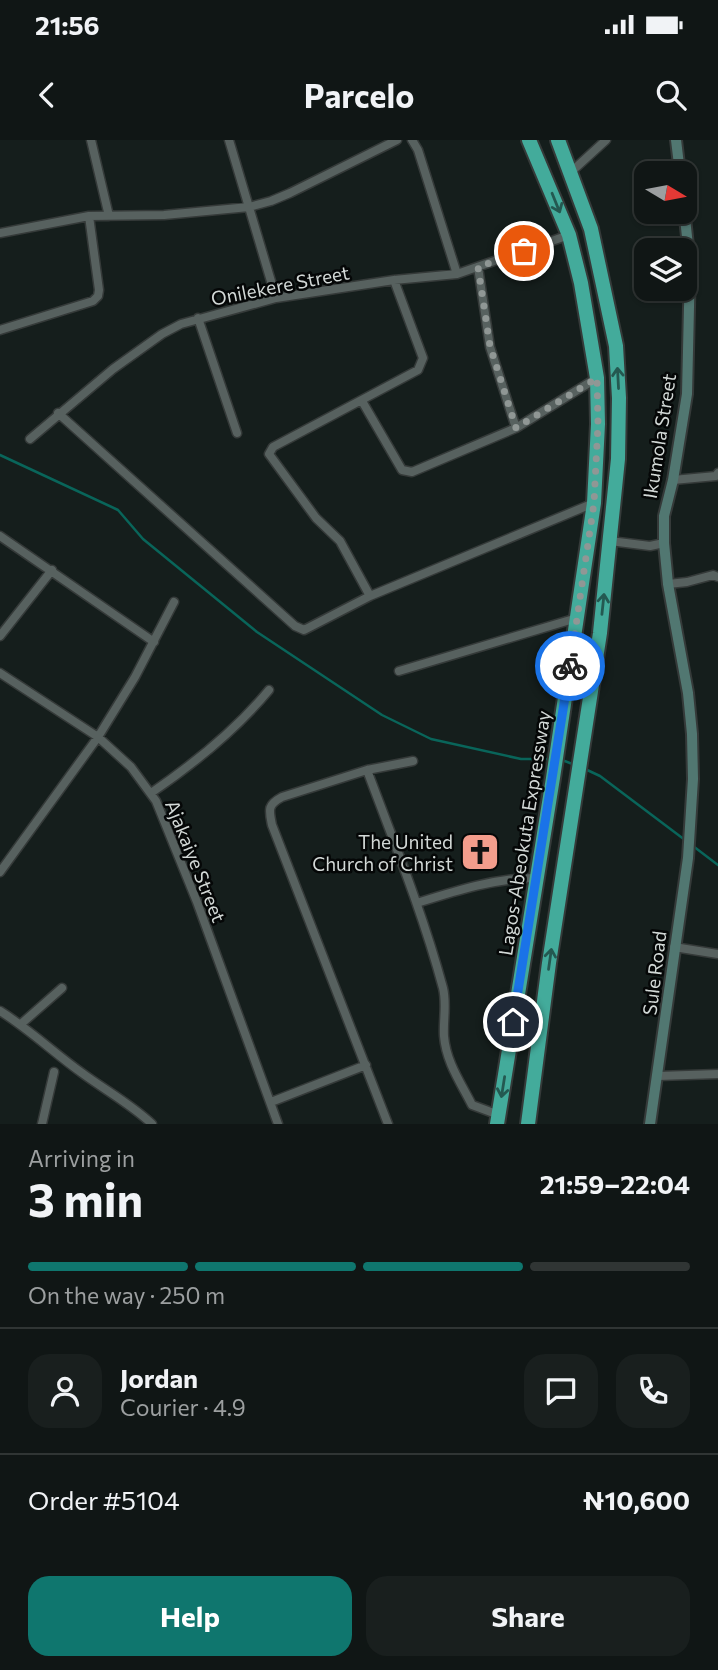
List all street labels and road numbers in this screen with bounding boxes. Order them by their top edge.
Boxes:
street label: Onilekere Street [209,260,351,310]
street label: Ikumola Street [638,372,680,500]
street label: Lagos-Abeokuta Expressway [493,709,555,957]
street label: Ajakaiye Street [161,796,231,926]
street label: Sule Road [637,930,671,1016]

